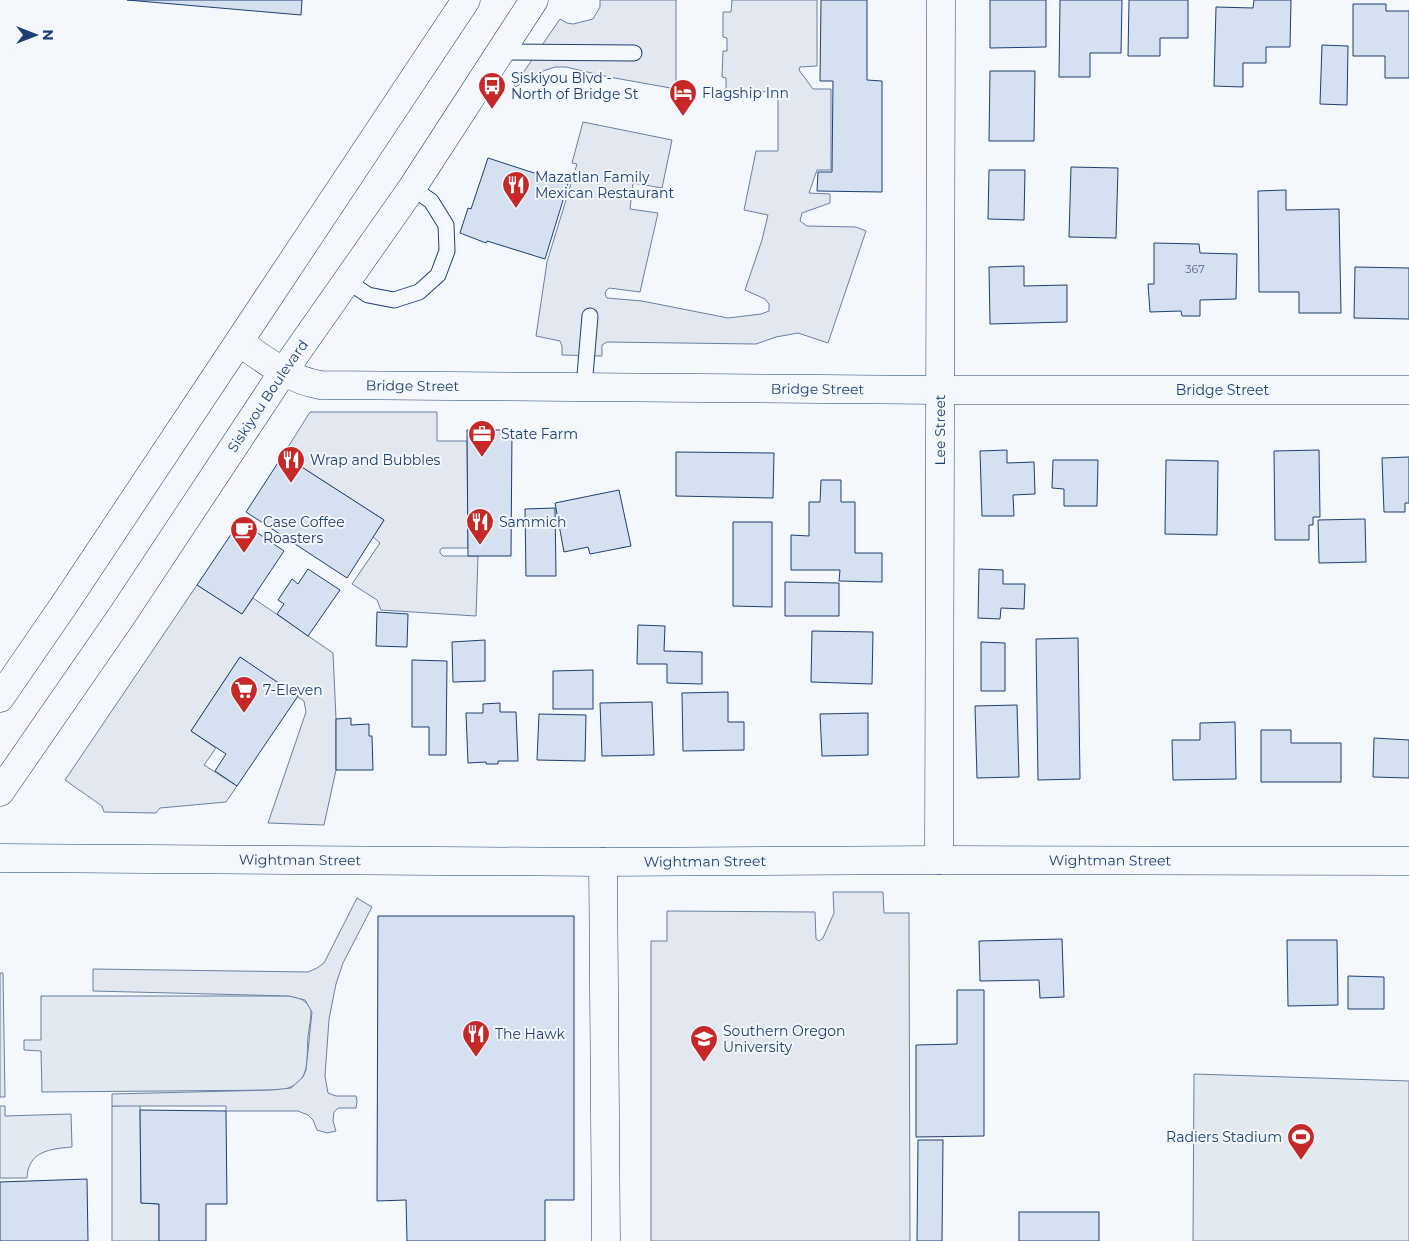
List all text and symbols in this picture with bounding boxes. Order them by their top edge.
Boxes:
north arrow [10,10,60,60]
text: N [39,29,57,41]
place label: Siskiyou Blvd - North of Bridge St [511,69,639,103]
bus stop icon: Siskiyou Blvd - North of Bridge St [477,71,507,110]
hotel icon: Flagship Inn [668,78,698,117]
place label: Flagship Inn [702,84,789,102]
place label: Mazatlan Family Mexican Restaurant [535,168,674,202]
restaurant icon: Mazatlan Family Mexican Restaurant [501,170,531,209]
house number: 367 [1185,262,1205,276]
street label: Siskiyou Boulevard [223,336,312,456]
street label: Bridge Street [366,376,460,395]
street label: Bridge Street [771,380,865,398]
street label: Bridge Street [1176,381,1270,399]
street label: Lee Street [931,394,949,466]
office icon: State Farm [467,419,497,458]
place label: State Farm [501,425,578,443]
restaurant icon: Wrap and Bubbles [276,445,306,484]
place label: Wrap and Bubbles [310,451,441,469]
restaurant icon: Sammich [465,507,495,546]
place label: Case Coffee Roasters [263,513,345,547]
place label: Sammich [499,513,567,531]
cafe icon: Case Coffee Roasters [229,515,259,554]
supermarket icon: 7-Eleven [229,675,259,714]
place label: 7-Eleven [263,681,323,699]
street label: Wightman Street [239,851,362,869]
street label: Wightman Street [1049,851,1172,869]
street label: Wightman Street [644,852,767,871]
restaurant icon: The Hawk [461,1019,491,1058]
place label: Southern Oregon University [723,1022,846,1056]
school or university icon: Southern Oregon University [689,1024,719,1063]
place label: The Hawk [495,1025,565,1043]
sports icon: Radiers Stadium [1286,1122,1316,1161]
place label: Radiers Stadium [1166,1128,1282,1146]

